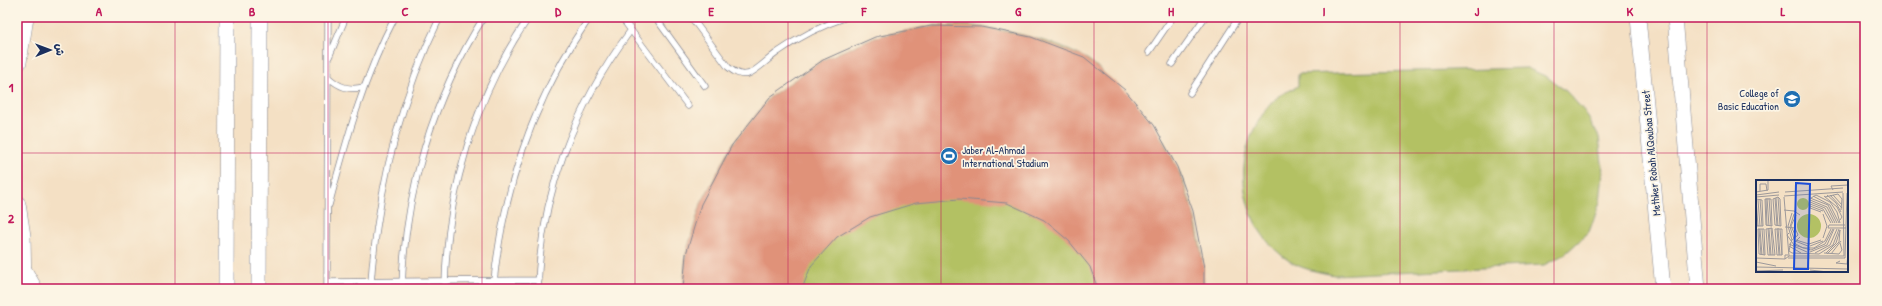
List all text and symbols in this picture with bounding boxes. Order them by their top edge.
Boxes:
text: A [96,2,103,20]
text: B [249,2,256,20]
text: C [401,2,409,20]
text: D [555,2,562,20]
text: E [708,2,714,20]
text: F [861,2,868,20]
text: G [1015,2,1022,20]
text: H [1168,2,1174,20]
text: I [1322,2,1326,20]
text: J [1475,2,1480,20]
text: K [1627,2,1634,20]
text: L [1781,2,1786,20]
north arrow [30,30,70,70]
text: ش [53,44,67,56]
text: 1 [9,78,14,96]
place label: College of Basic Education [1718,86,1779,113]
street label: Methker Robah AlQoubaa Street [1639,89,1663,216]
school or university icon: College of Basic Education [1782,89,1802,109]
place label: Jaber Al-Ahmad International Stadium [962,143,1049,170]
sports icon: Jaber Al-Ahmad International Stadium [939,146,959,166]
inset map [1756,180,1848,272]
text: 2 [8,209,15,227]

